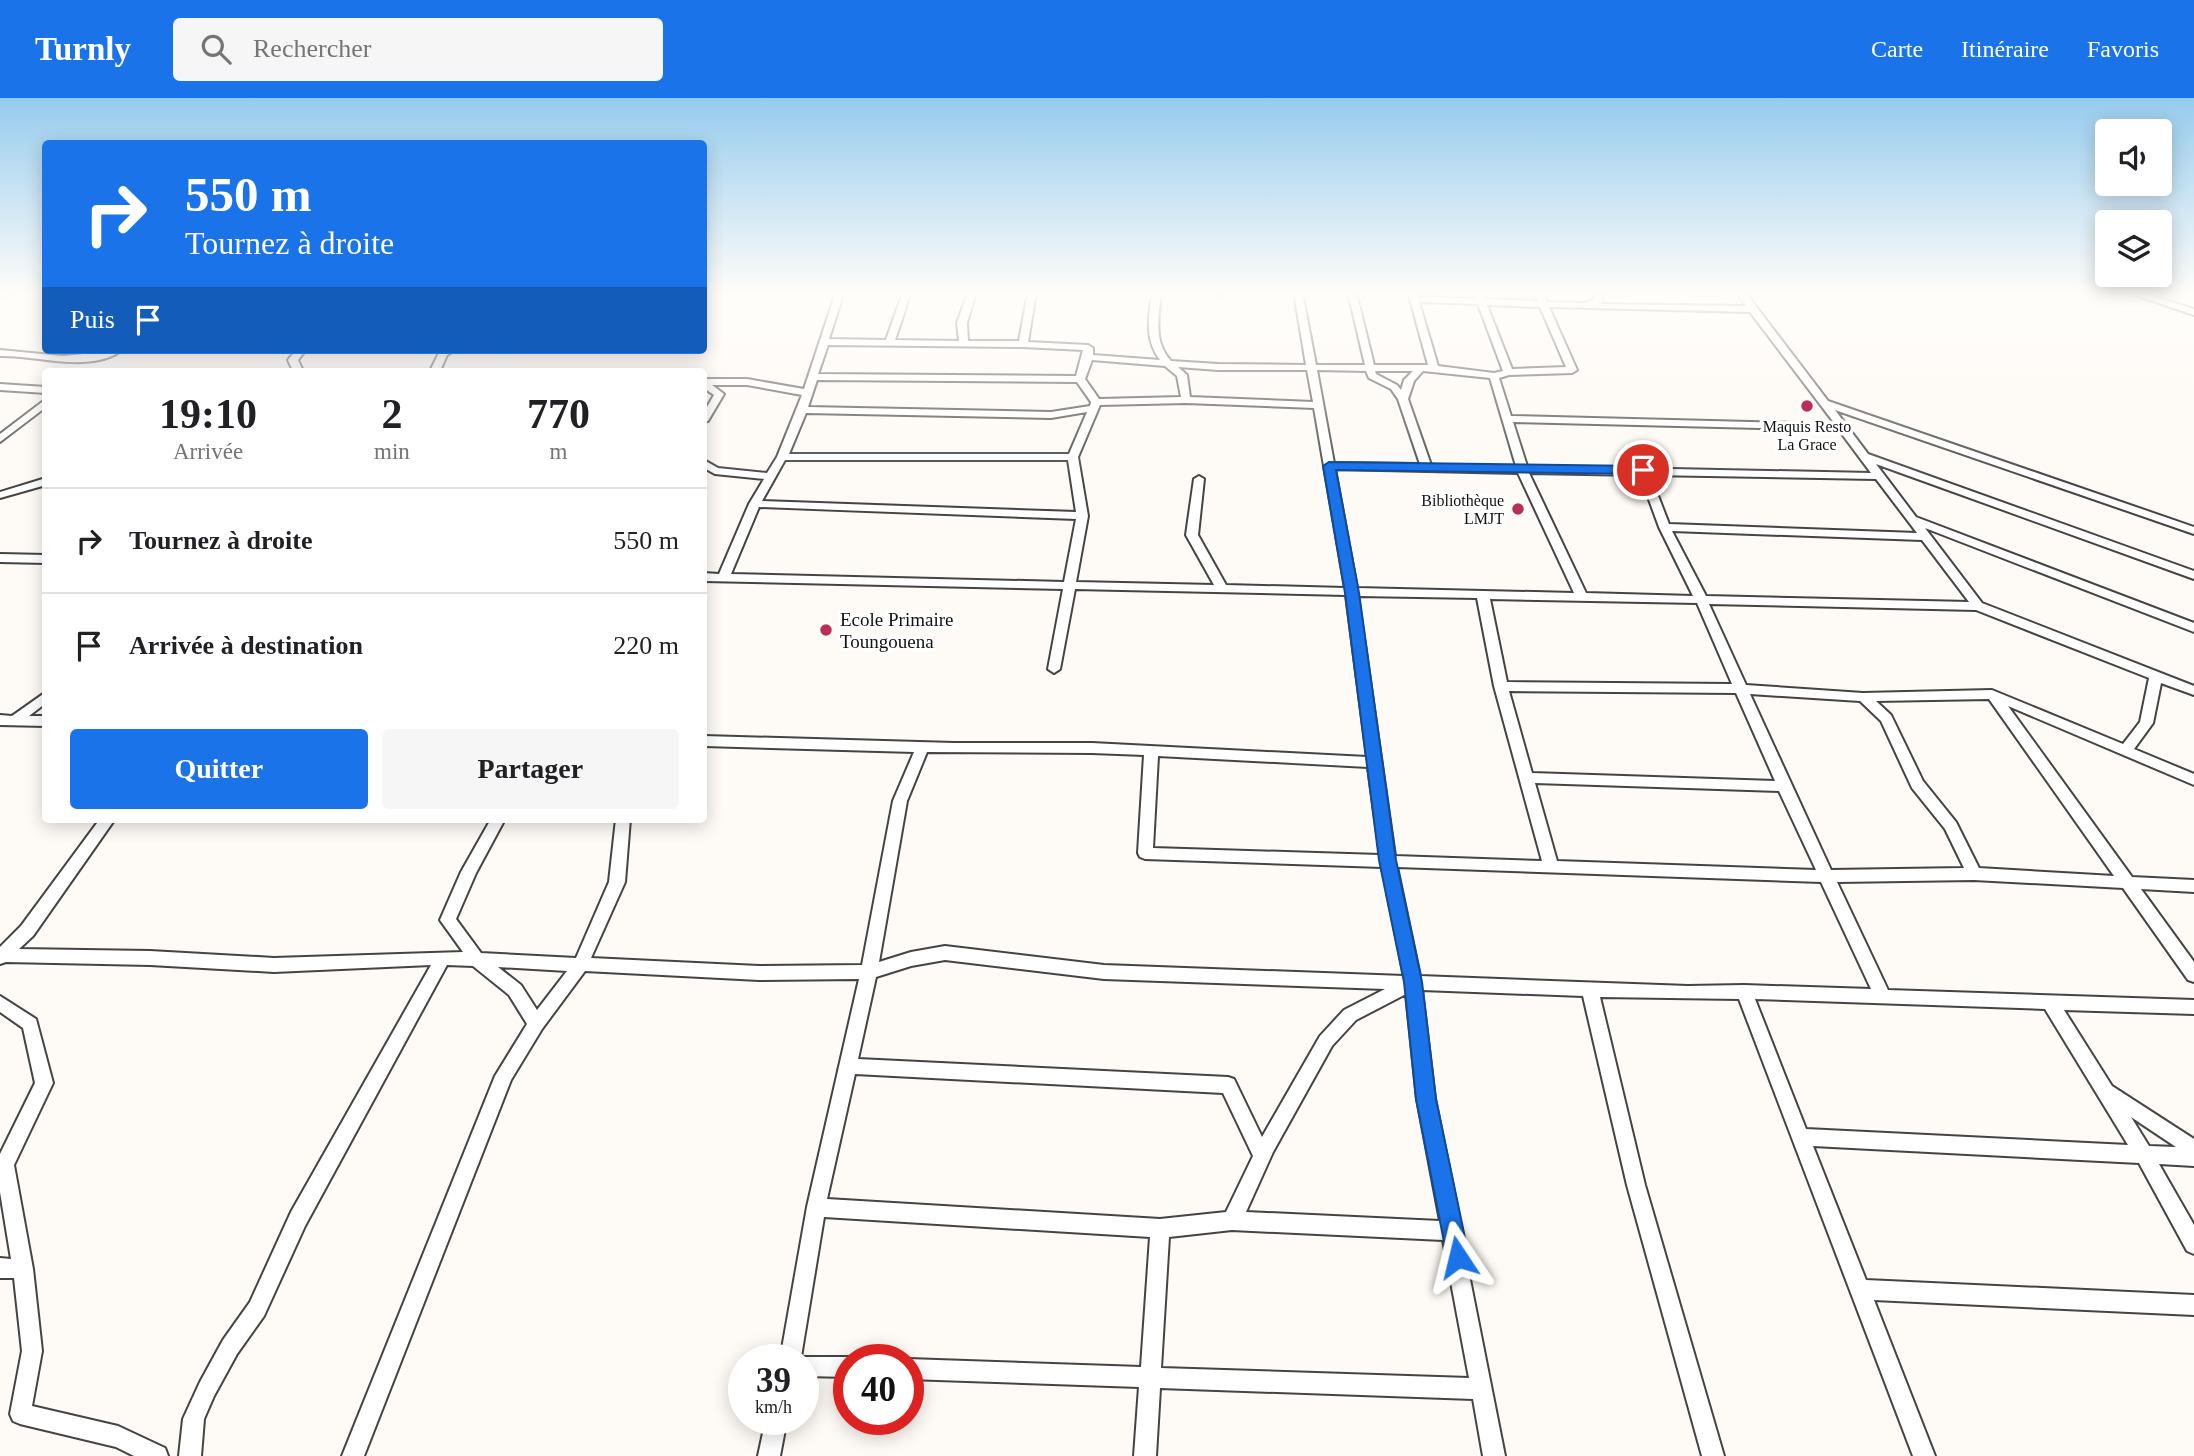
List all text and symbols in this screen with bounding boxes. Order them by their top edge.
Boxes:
search box [173,18,663,81]
icon: search [197,30,235,68]
text: Turnly [35,31,131,67]
text: Rechercher [253,34,371,63]
text: Carte [1871,36,1923,62]
text: Itinéraire [1961,36,2049,62]
text: Favoris [2087,36,2159,62]
map controls [2095,119,2172,287]
button: sound [2095,119,2172,196]
text: 550 m [185,167,312,222]
icon: right [70,168,161,259]
button: layers [2095,210,2172,287]
text: Tournez à droite [185,225,394,261]
icon: arrive [129,301,167,339]
text: Puis [70,305,115,334]
text: 19:10 [159,391,257,437]
text: 2 [381,391,402,437]
text: 770 [527,391,590,437]
marker: Maquis Resto La Grace [1799,398,1815,414]
place label: Maquis Resto La Grace [1763,418,1851,453]
text: Arrivée [173,439,243,464]
text: min [374,439,410,464]
text: m [549,439,567,464]
pin [1613,440,1673,500]
icon: arrive [1624,451,1662,489]
place label: Bibliothèque LMJT [1421,492,1504,527]
marker: Bibliothèque LMJT [1510,501,1526,517]
icon: right [70,522,108,560]
text: Tournez à droite [129,526,312,555]
text: 550 m [613,526,679,555]
place label: Ecole Primaire Toungouena [840,609,953,652]
marker: Ecole Primaire Toungouena [818,622,834,638]
icon: arrive [70,627,108,665]
text: Arrivée à destination [129,631,363,660]
text: 220 m [613,631,679,660]
button: Quitter [70,729,368,809]
button: Partager [382,729,679,809]
position arrow [1421,1220,1495,1294]
speed limit sign: 40 [833,1344,924,1435]
text: 39 [756,1361,791,1400]
text: km/h [755,1397,792,1417]

